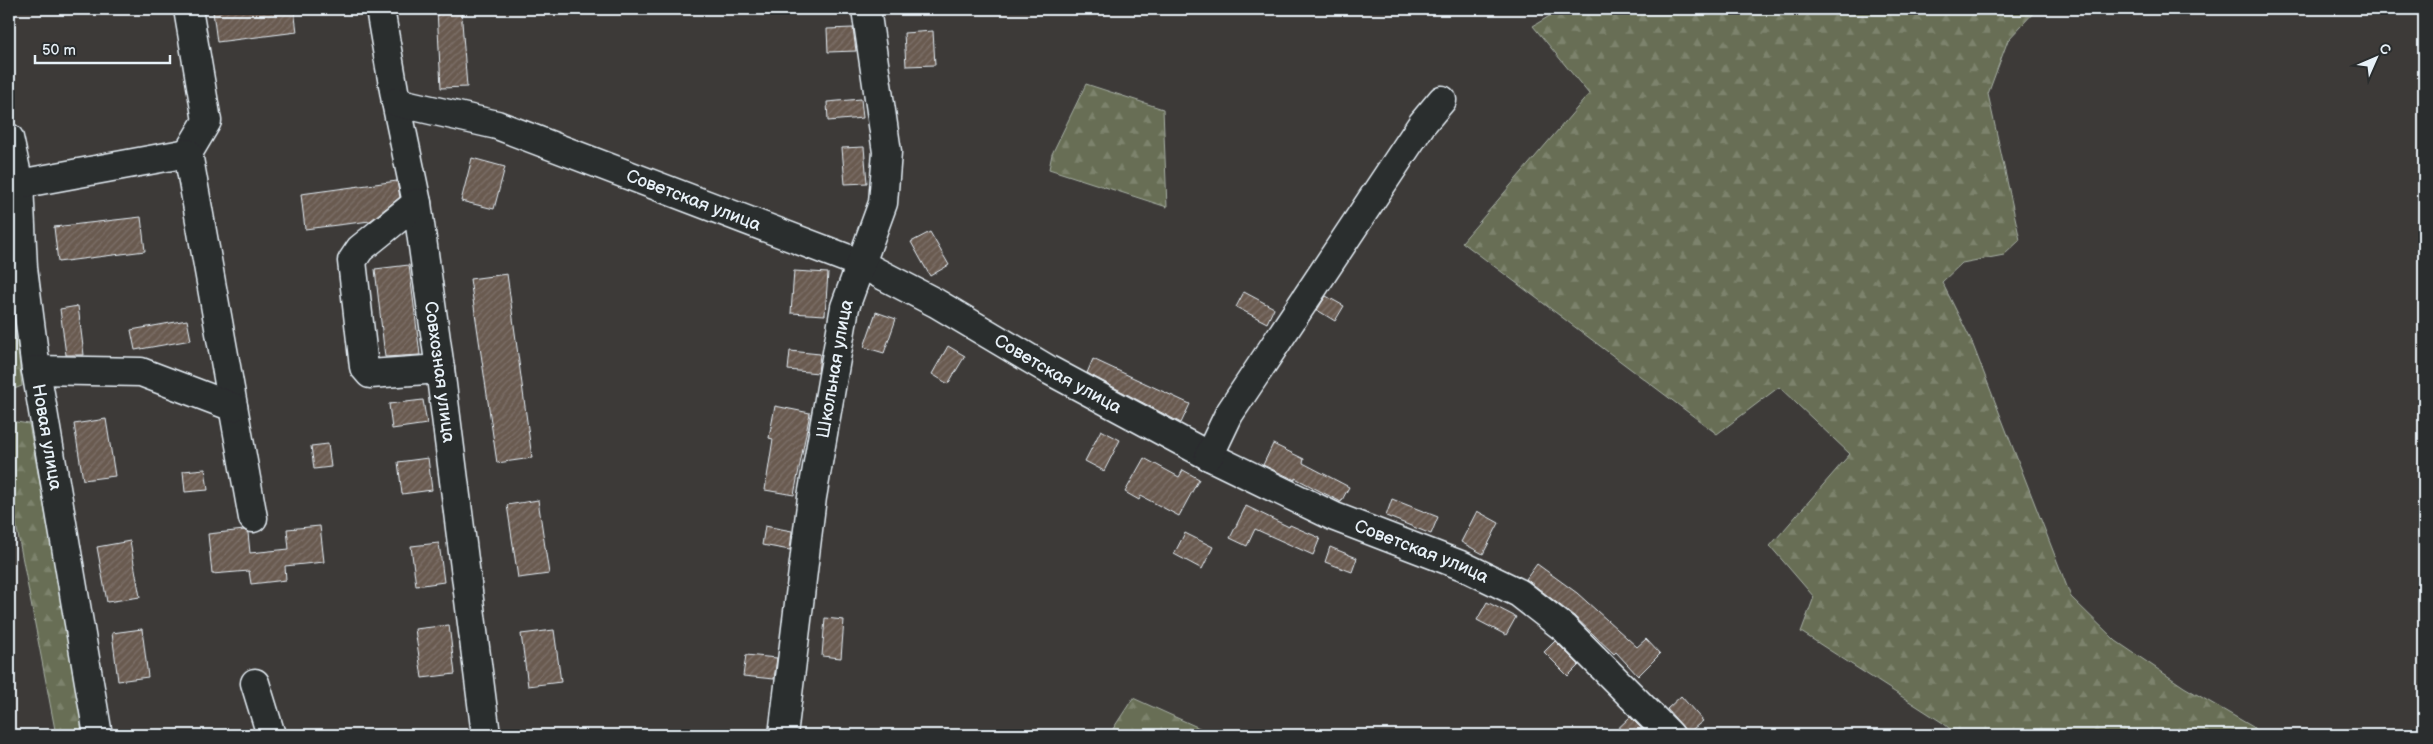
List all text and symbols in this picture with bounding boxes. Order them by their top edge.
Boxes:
scale bar [35,32,170,64]
north arrow [2350,32,2400,82]
text: С [2375,40,2394,59]
text: 50 m [42,41,76,60]
street label: Советская улица [623,165,764,236]
street label: Школьная улица [812,296,858,440]
street label: Совхозная улица [420,300,459,444]
street label: Советская улица [991,330,1126,418]
street label: Новая улица [28,382,66,492]
street label: Советская улица [1352,516,1492,588]

